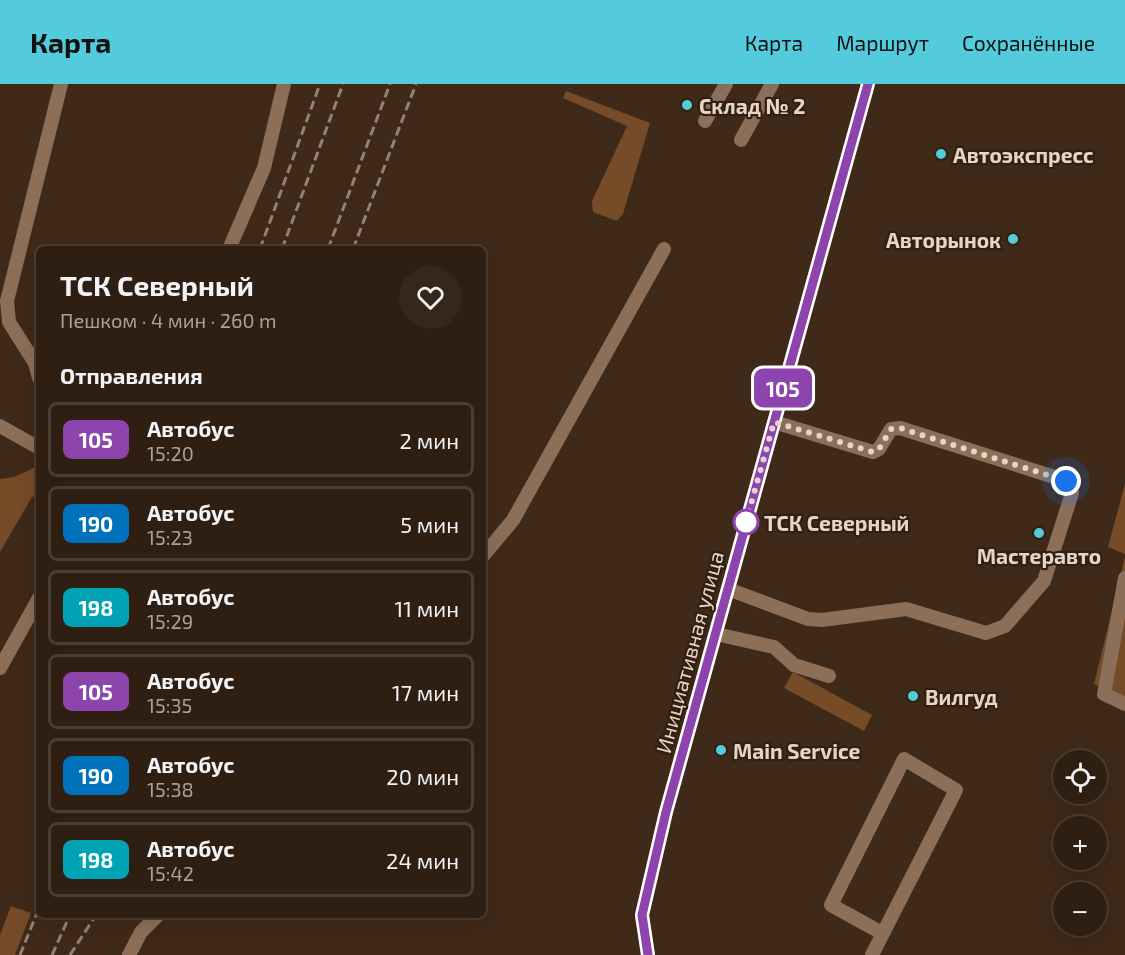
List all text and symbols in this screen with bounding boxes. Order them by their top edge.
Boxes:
text: Карта [30,25,111,59]
text: Карта [745,30,803,55]
text: Маршрут [836,30,929,55]
text: Сохранённые [962,30,1095,55]
place label: Склад № 2 [699,93,805,118]
marker: Склад № 2 [680,98,694,112]
place label: Автоэкспресс [953,142,1094,167]
marker: Автоэкспресс [934,147,948,161]
place label: Авторынок [886,227,1001,252]
marker: Авторынок [1006,232,1020,246]
button: heart [399,266,462,329]
text: ТСК Северный [60,268,254,302]
text: Пешком · 4 мин · 260 m [60,308,276,332]
text: Отправления [60,362,203,388]
line badge: 105 [748,368,818,408]
text: 105 [766,376,800,401]
text: Автобус [147,415,235,441]
text: 105 [79,427,113,452]
text: 2 мин [400,427,459,453]
text: 15:20 [147,441,194,465]
your location [1051,466,1081,496]
text: Автобус [147,499,235,525]
marker: ТСК Северный [733,509,759,535]
place label: ТСК Северный [764,510,909,535]
text: 190 [79,511,113,536]
text: 5 мин [400,511,459,537]
text: 15:23 [147,525,193,549]
marker: Мастеравто [1032,526,1046,540]
place label: Мастеравто [977,543,1101,568]
street label: Инициативная улица [650,548,729,756]
text: Автобус [147,583,235,609]
text: 198 [79,595,113,620]
text: 11 мин [394,595,459,621]
text: 15:29 [147,609,193,633]
text: Автобус [147,667,235,693]
text: 105 [79,679,113,704]
text: 17 мин [392,679,459,705]
place label: Вилгуд [925,684,998,709]
marker: Вилгуд [906,689,920,703]
text: 15:35 [147,693,192,717]
place label: Main Service [733,738,860,763]
marker: Main Service [714,743,728,757]
map controls [1053,750,1107,936]
button: locate [1053,750,1107,804]
text: Автобус [147,751,235,777]
text: 190 [79,763,113,788]
text: 20 мин [386,763,459,789]
text: 15:38 [147,777,194,801]
button: + [1053,816,1107,870]
text: Автобус [147,835,235,861]
text: 198 [79,847,113,872]
text: 24 мин [386,847,459,873]
text: 15:42 [147,861,194,885]
button: − [1053,882,1107,936]

